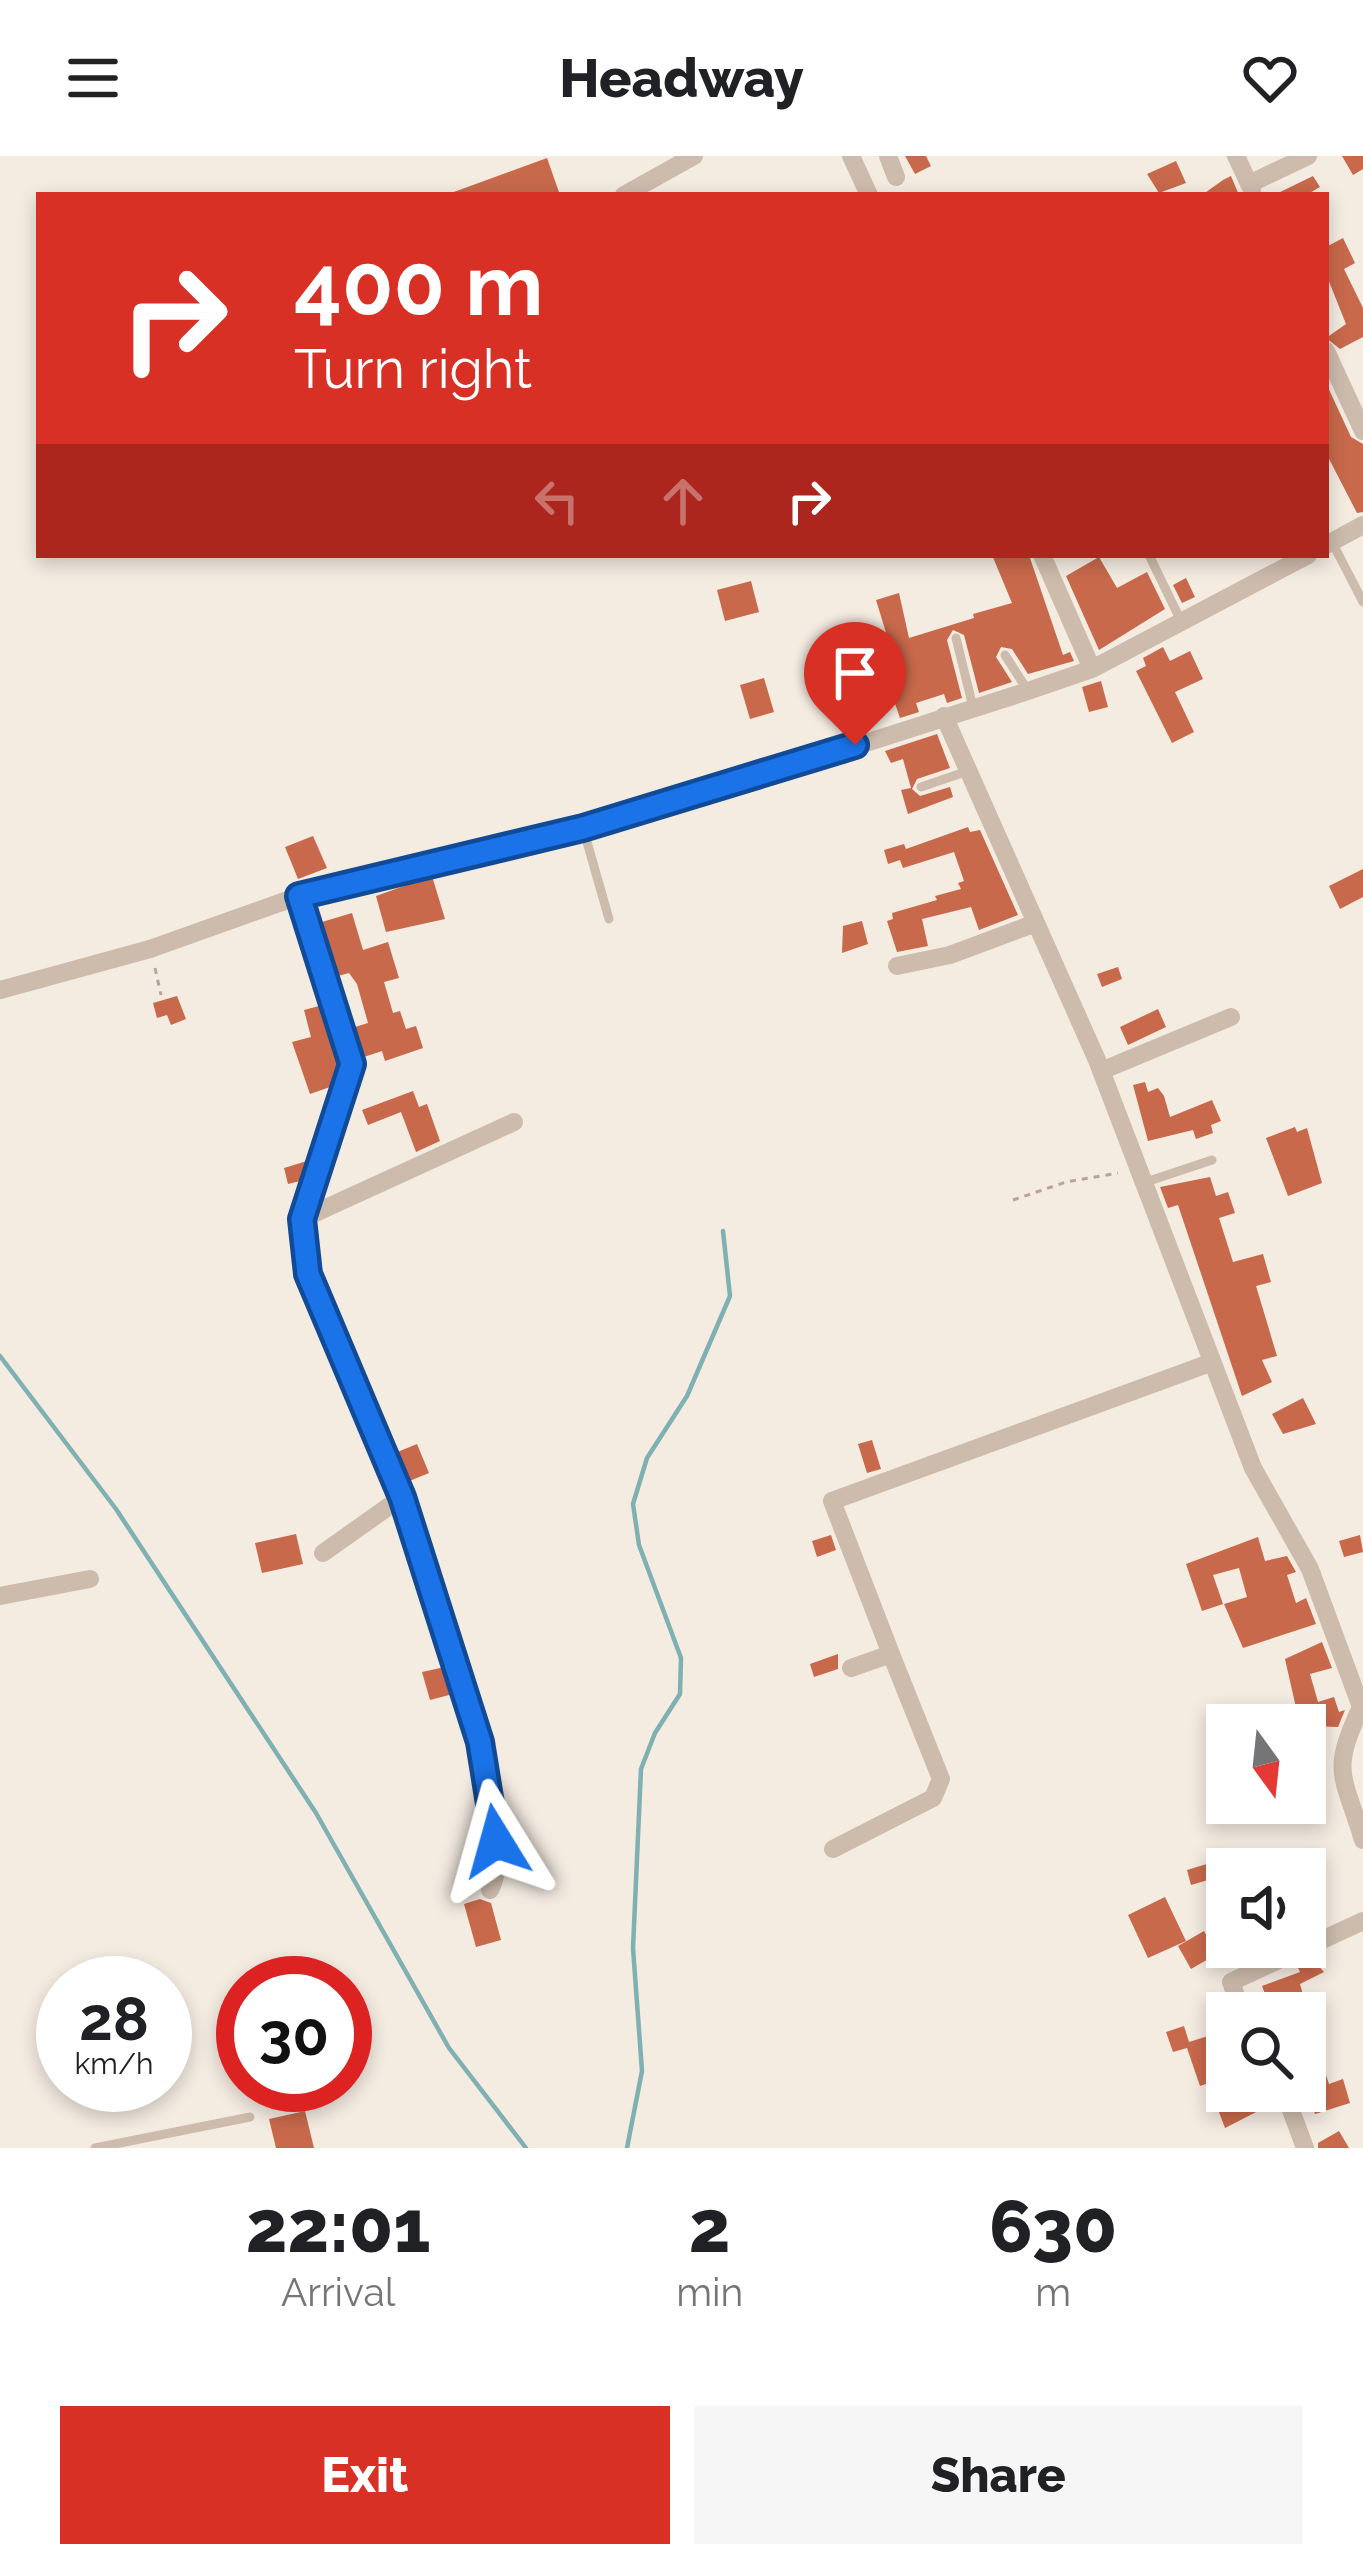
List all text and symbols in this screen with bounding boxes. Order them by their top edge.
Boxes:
icon: menu [60,45,126,111]
icon: heart [1237,45,1303,111]
text: Headway [559,46,804,110]
text: 400 m [294,236,543,335]
icon: right [96,240,252,396]
text: Turn right [294,337,532,401]
icon: left [524,468,590,534]
icon: ahead [650,468,716,534]
icon: right [776,468,842,534]
pin [804,622,906,745]
icon: arrive [822,640,888,706]
north arrow [1206,1704,1326,1824]
map controls [1206,1704,1326,2112]
position arrow [433,1778,559,1904]
button: sound [1206,1848,1326,1968]
speed limit sign: 30 [216,1956,372,2112]
text: 28 [79,1984,149,2054]
button: search [1206,1992,1326,2112]
text: km/h [74,2046,154,2081]
text: 22:01 [246,2184,430,2269]
text: 2 [689,2184,731,2269]
text: 630 [989,2184,1117,2269]
text: Arrival [281,2269,395,2315]
text: min [676,2269,743,2315]
text: m [1035,2269,1071,2315]
button: Exit [60,2406,670,2544]
button: Share [694,2406,1303,2544]

